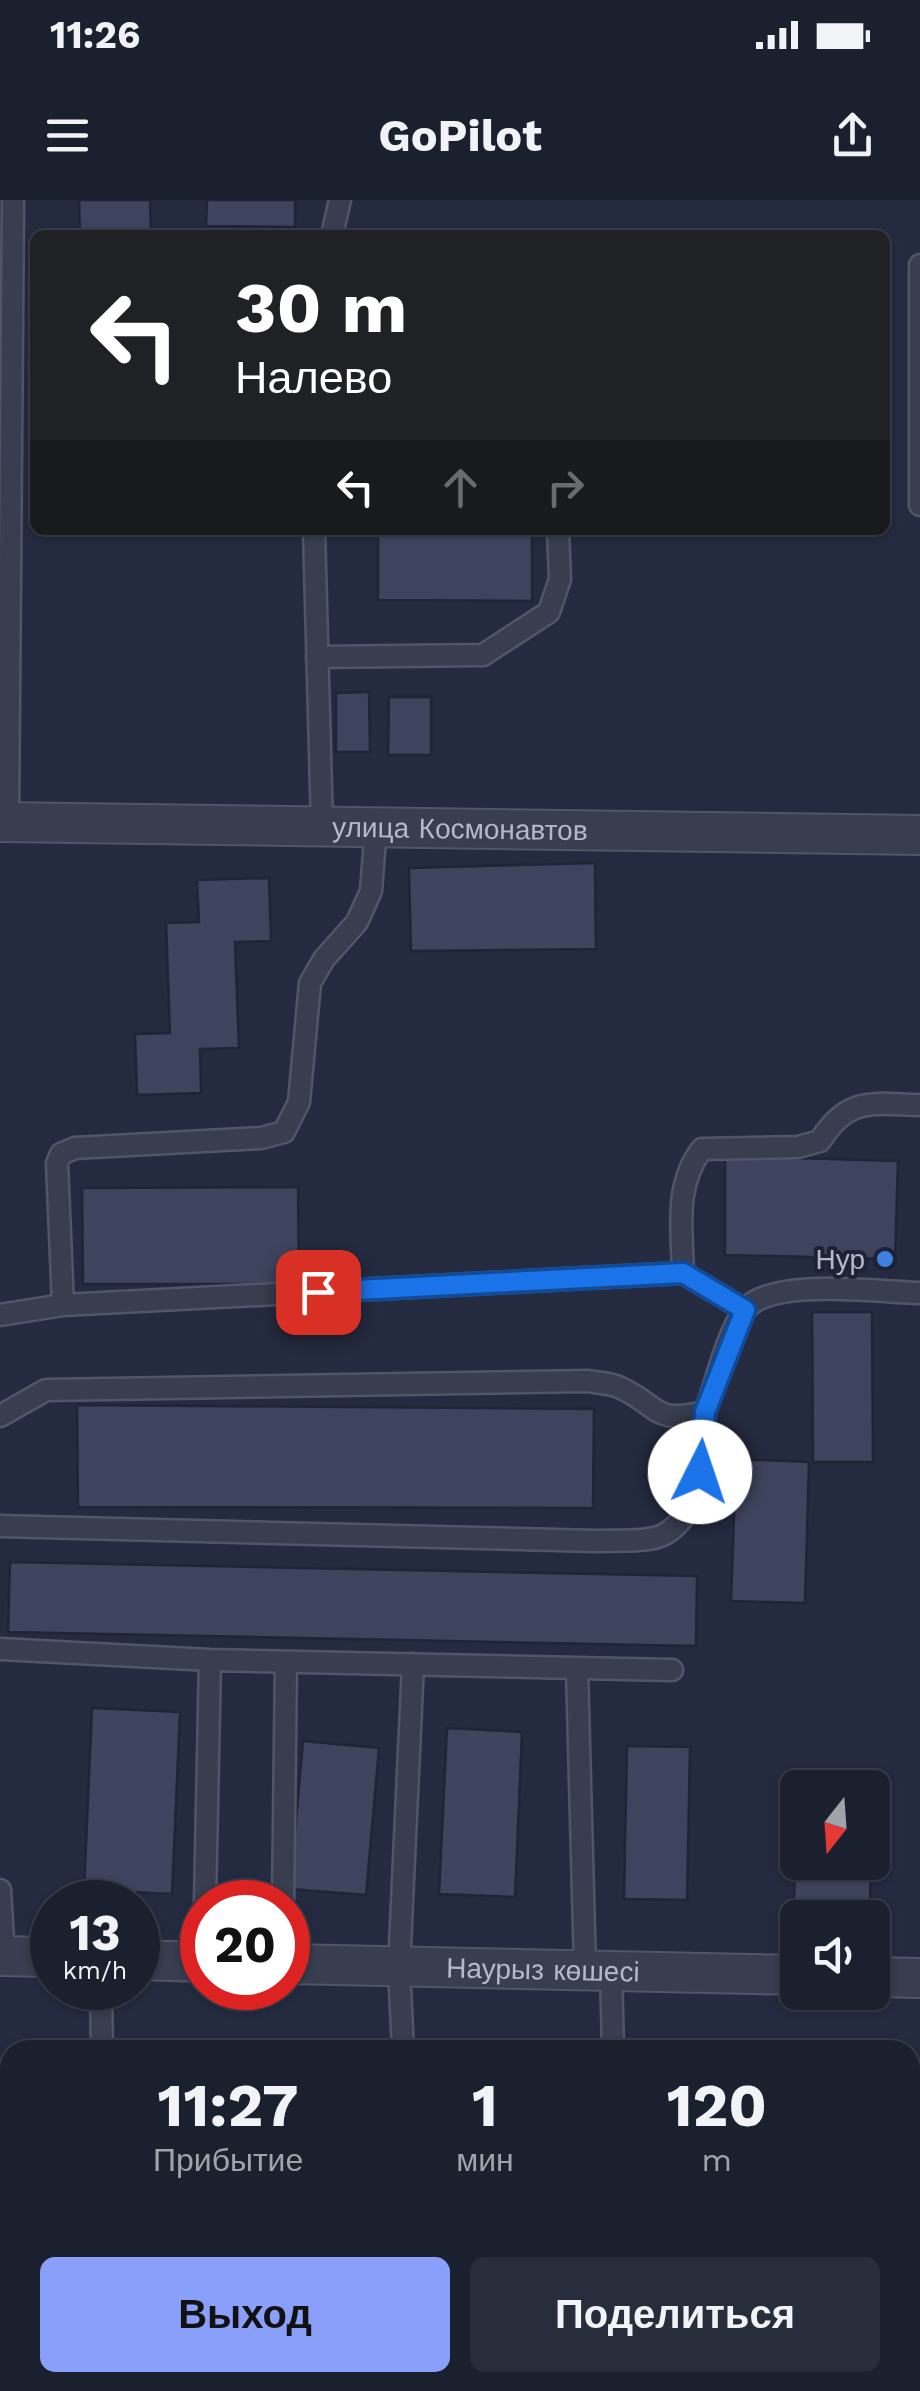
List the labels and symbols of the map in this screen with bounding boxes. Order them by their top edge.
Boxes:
street label: улица Космонавтов [332,811,588,847]
place label: Нур [816,1243,865,1276]
marker: Нур [874,1248,896,1270]
pin [276,1250,361,1335]
position arrow [648,1420,752,1524]
north arrow [780,1770,890,1880]
speed limit sign: 20 [180,1880,310,2010]
street label: Наурыз көшесі [446,1951,640,1989]

